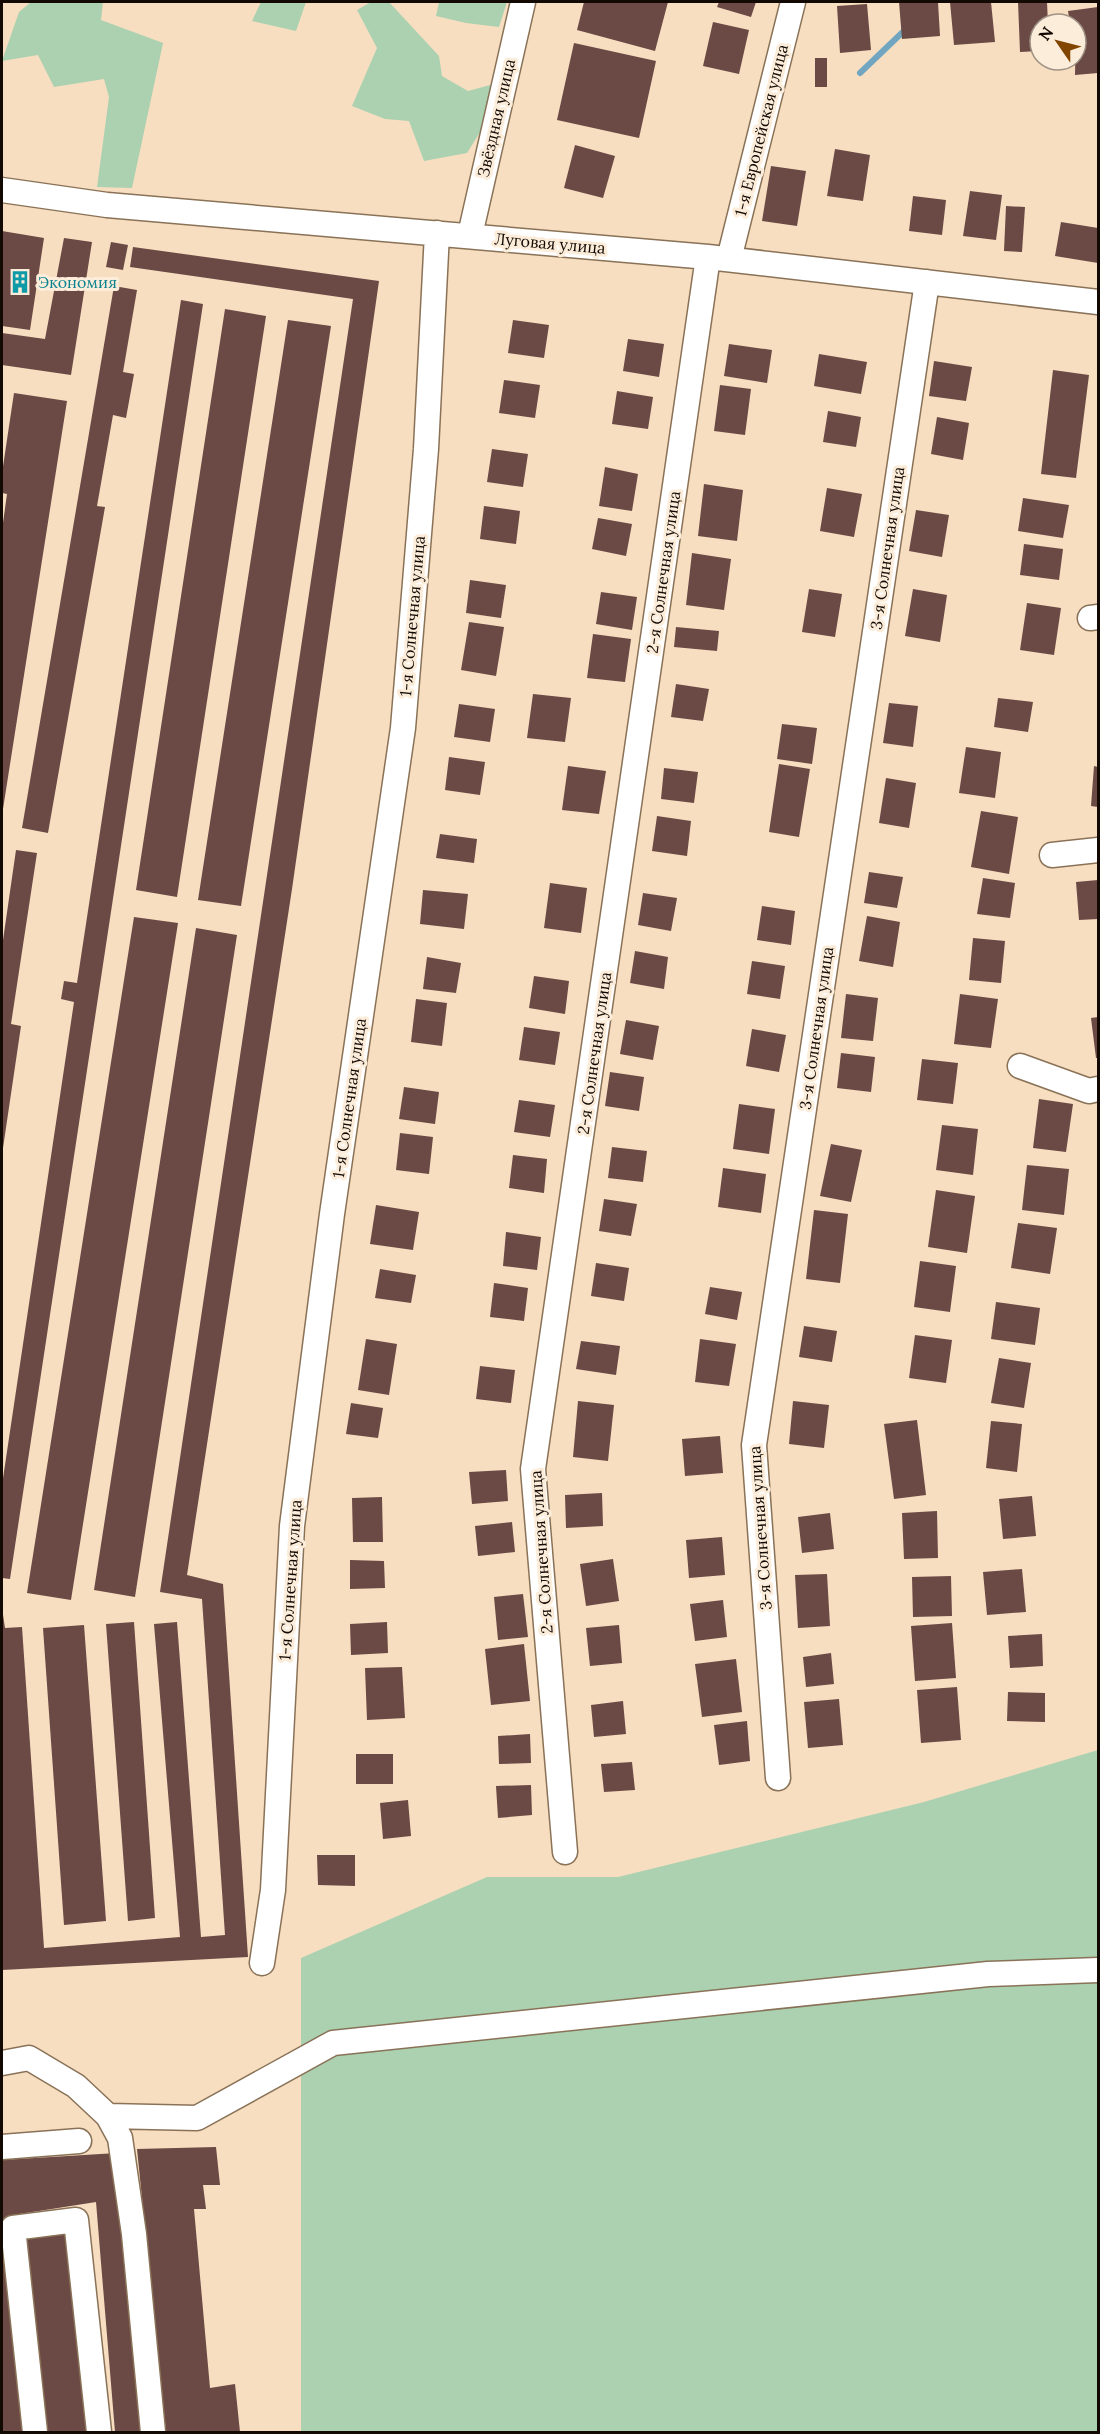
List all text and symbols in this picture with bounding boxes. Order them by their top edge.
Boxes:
north arrow [1028,12,1088,72]
text: N [1034,23,1057,44]
street label: 1-я Европейская улица [730,42,792,218]
street label: Звёздная улица [473,57,519,179]
street label: Луговая улица [494,228,606,258]
building icon: Экономия [7,269,33,295]
place label: Экономия [38,272,117,292]
street label: 3-я Солнечная улица [866,465,908,631]
street label: 2-я Солнечная улица [642,490,684,654]
street label: 1-я Солнечная улица [395,535,429,697]
street label: 3-я Солнечная улица [795,945,837,1111]
street label: 2-я Солнечная улица [573,971,615,1135]
street label: 1-я Солнечная улица [328,1017,370,1179]
street label: 3-я Солнечная улица [744,1445,776,1611]
street label: 2-я Солнечная улица [525,1470,557,1634]
street label: 1-я Солнечная улица [274,1499,306,1661]

